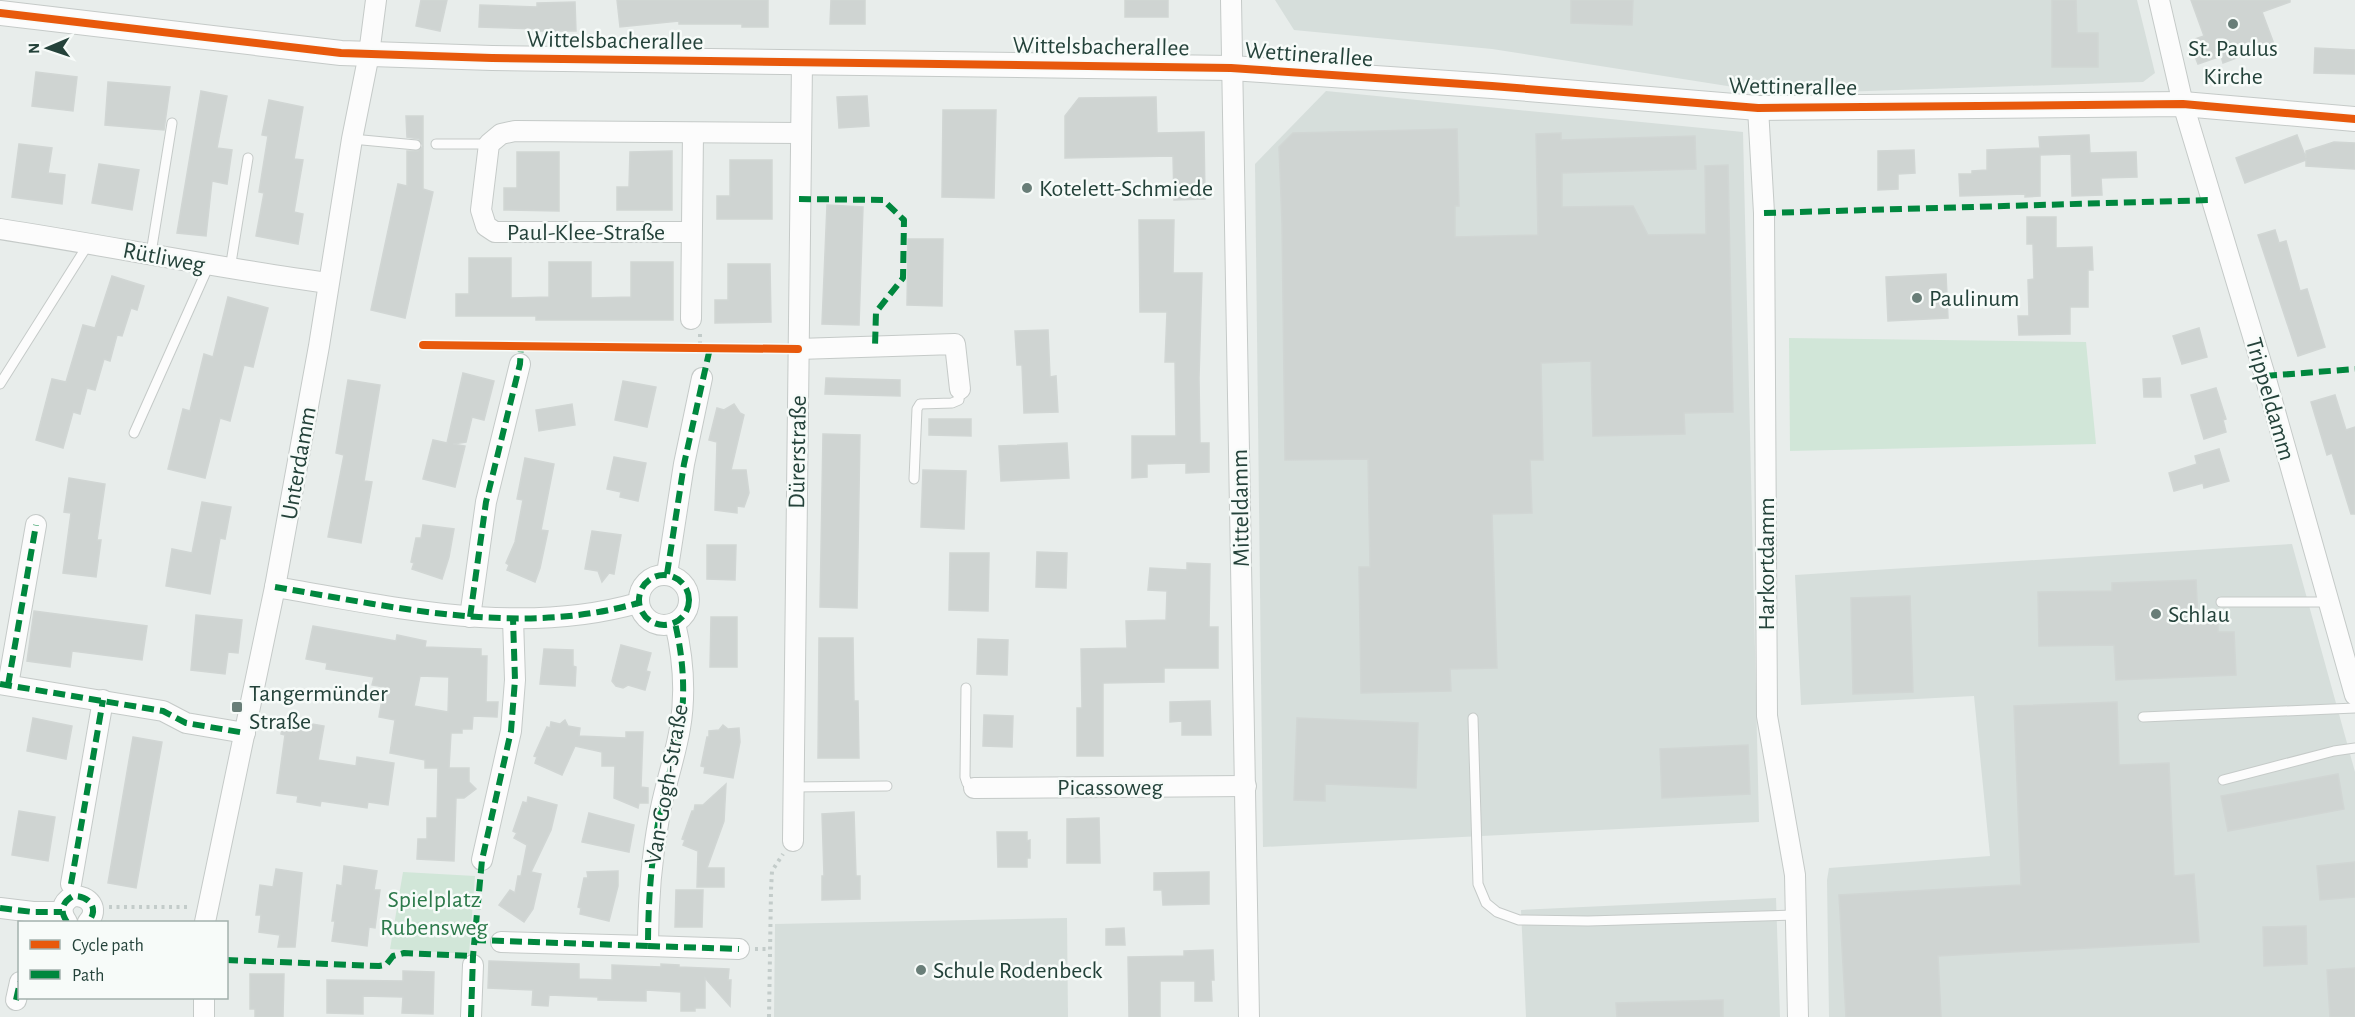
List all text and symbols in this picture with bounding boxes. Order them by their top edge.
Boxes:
marker: St. Paulus Kirche [2226,17,2240,31]
north arrow [18,18,78,78]
street label: Wittelsbacherallee [526,27,704,55]
street label: Wittelsbacherallee [1012,33,1190,61]
place label: St. Paulus Kirche [2188,37,2278,89]
street label: Wettinerallee [1244,39,1374,71]
text: N [26,43,42,54]
street label: Wettinerallee [1728,74,1857,100]
place label: Kotelett-Schmiede [1039,177,1213,201]
marker: Kotelett-Schmiede [1020,181,1034,195]
street label: Paul-Klee-Straße [507,221,665,245]
street label: Rütliweg [121,238,207,278]
place label: Paulinum [1929,287,2020,311]
marker: Paulinum [1910,291,1924,305]
street label: Trippeldamm [2241,335,2299,463]
street label: Dürerstraße [785,395,811,509]
street label: Unterdamm [277,405,321,522]
street label: Mitteldamm [1228,449,1254,567]
street label: Harkortdamm [1755,497,1779,631]
place label: Schlau [2168,603,2230,627]
marker: Schlau [2149,607,2163,621]
place label: Tangermünder Straße [249,682,388,734]
marker: Tangermünder Straße [230,700,244,714]
street label: Van-Gogh-Straße [641,702,693,866]
street label: Picassoweg [1057,776,1163,800]
park label: Spielplatz Rubensweg [380,888,488,940]
legend [18,921,228,999]
text: Cycle path [72,937,144,955]
place label: Schule Rodenbeck [933,959,1103,983]
marker: Schule Rodenbeck [914,963,928,977]
text: Path [72,967,104,985]

